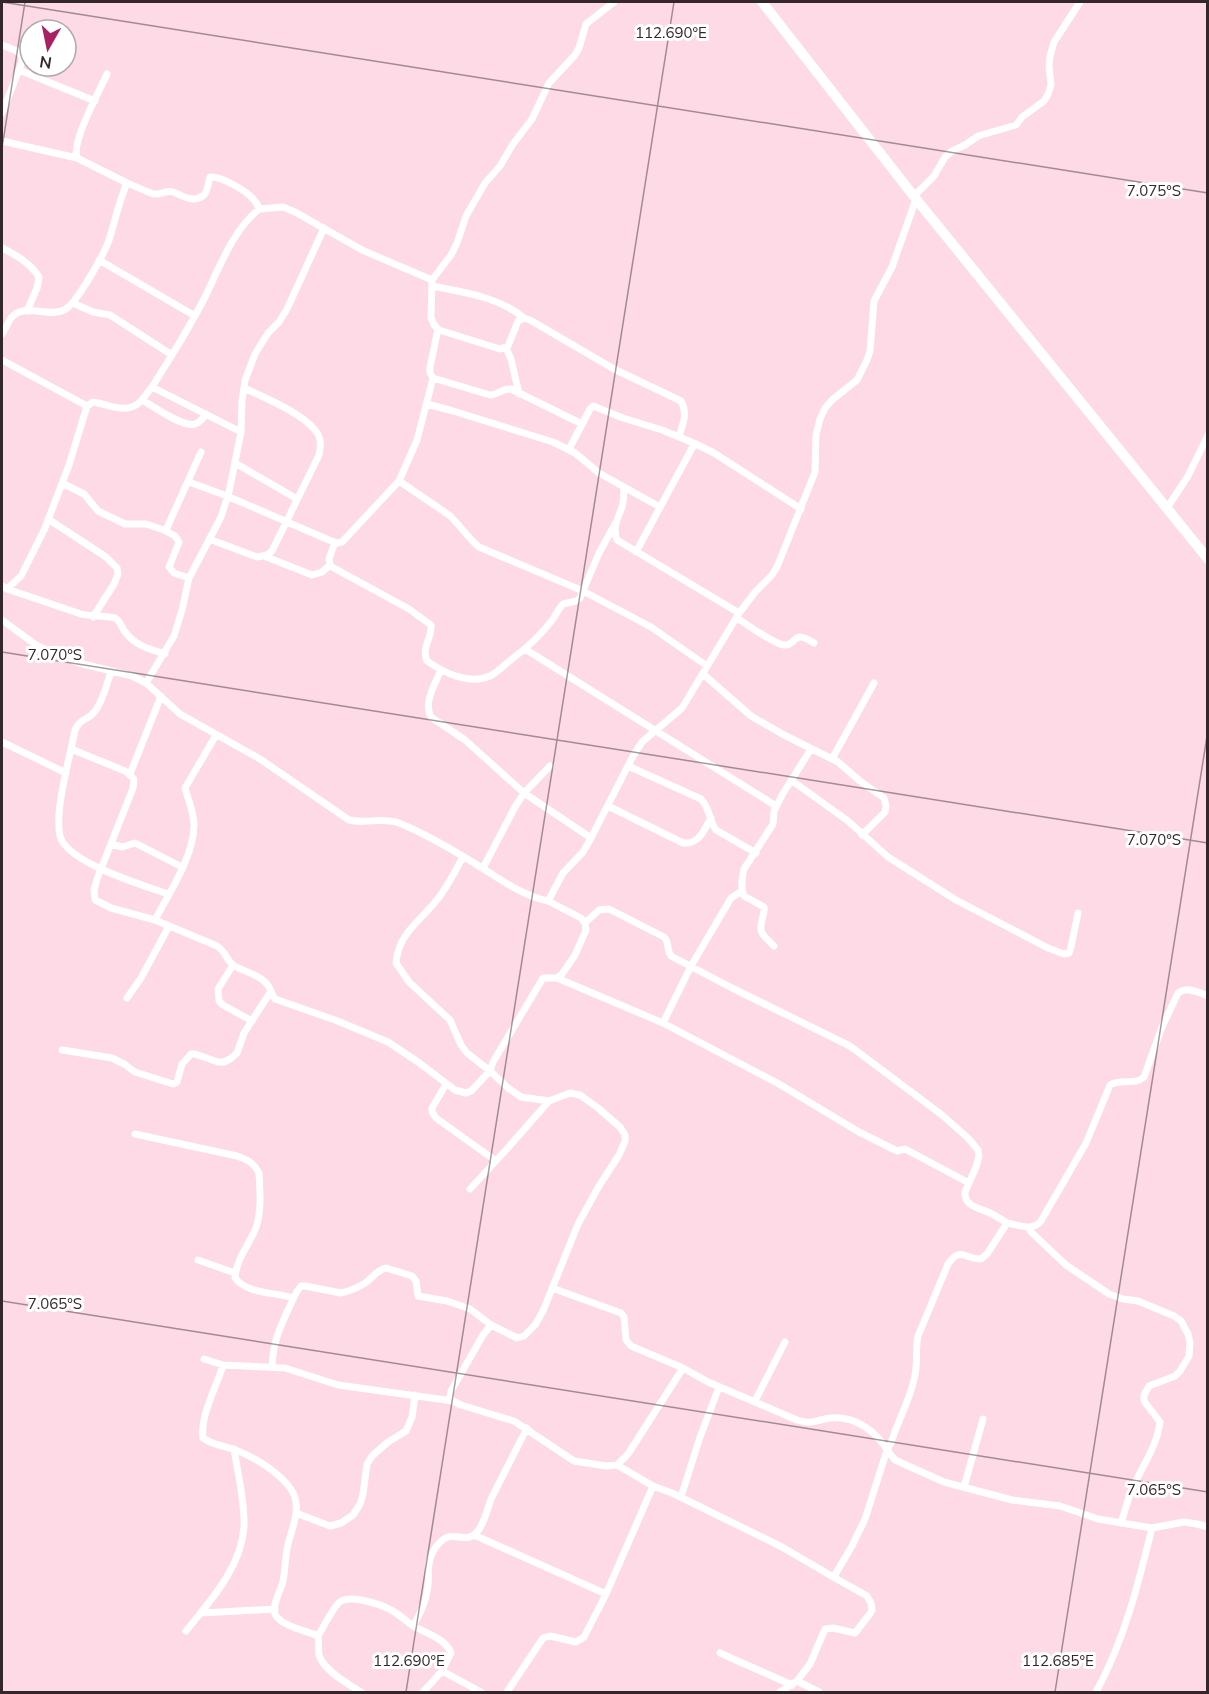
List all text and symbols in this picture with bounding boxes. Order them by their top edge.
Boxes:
north arrow [18,18,78,78]
text: 112.690°E [635,23,707,42]
text: N [38,52,53,74]
text: 7.075°S [1127,181,1181,200]
text: 7.070°S [28,645,82,664]
text: 7.070°S [1127,830,1181,849]
text: 7.065°S [28,1294,82,1313]
text: 7.065°S [1127,1480,1181,1499]
text: 112.690°E [373,1651,445,1670]
text: 112.685°E [1022,1651,1094,1670]

